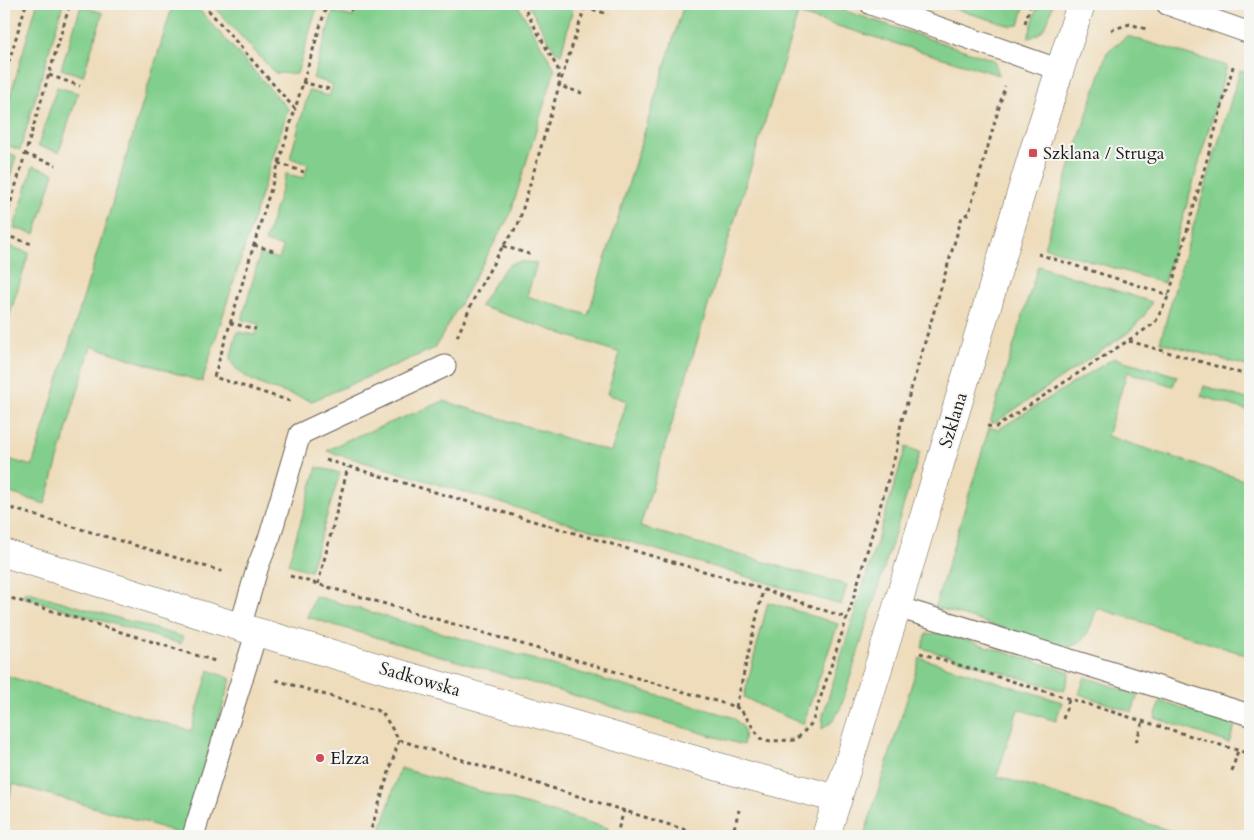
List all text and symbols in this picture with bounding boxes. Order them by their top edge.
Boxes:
place label: Szklana / Struga [1043,141,1165,166]
marker: Szklana / Struga [1027,147,1039,159]
street label: Szklana [933,389,974,451]
street label: Sadkowska [376,656,464,703]
place label: Elzza [330,746,370,771]
marker: Elzza [314,752,326,764]

